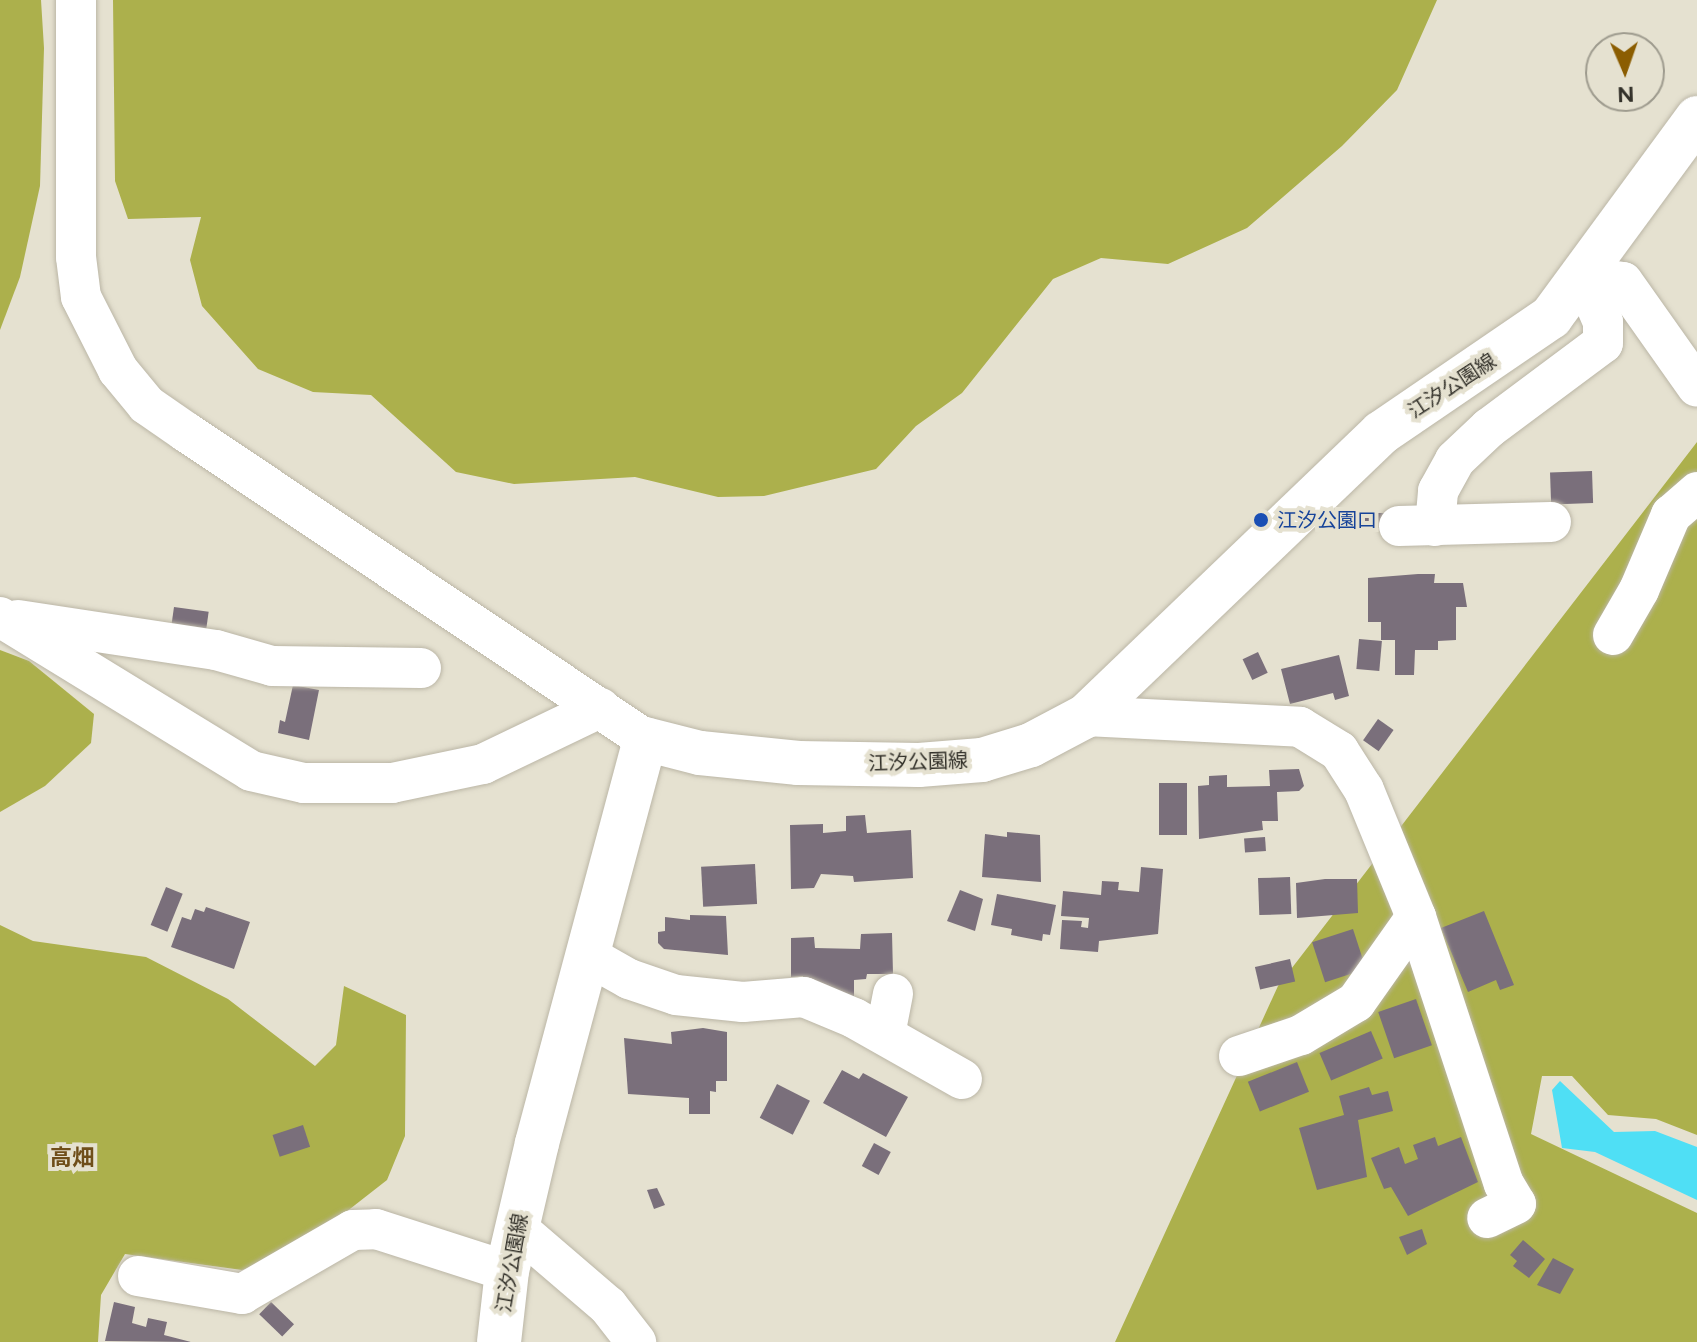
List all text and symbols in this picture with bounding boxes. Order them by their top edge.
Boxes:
north arrow [1585,32,1665,112]
text: N [1617,81,1635,108]
street label: 江汐公園線 [1404,349,1500,423]
place label: 江汐公園口 [1277,508,1377,532]
marker: 江汐公園口 [1252,511,1270,529]
street label: 江汐公園線 [868,748,968,776]
district label: 高畑 [50,1145,94,1171]
street label: 江汐公園線 [491,1212,533,1314]

